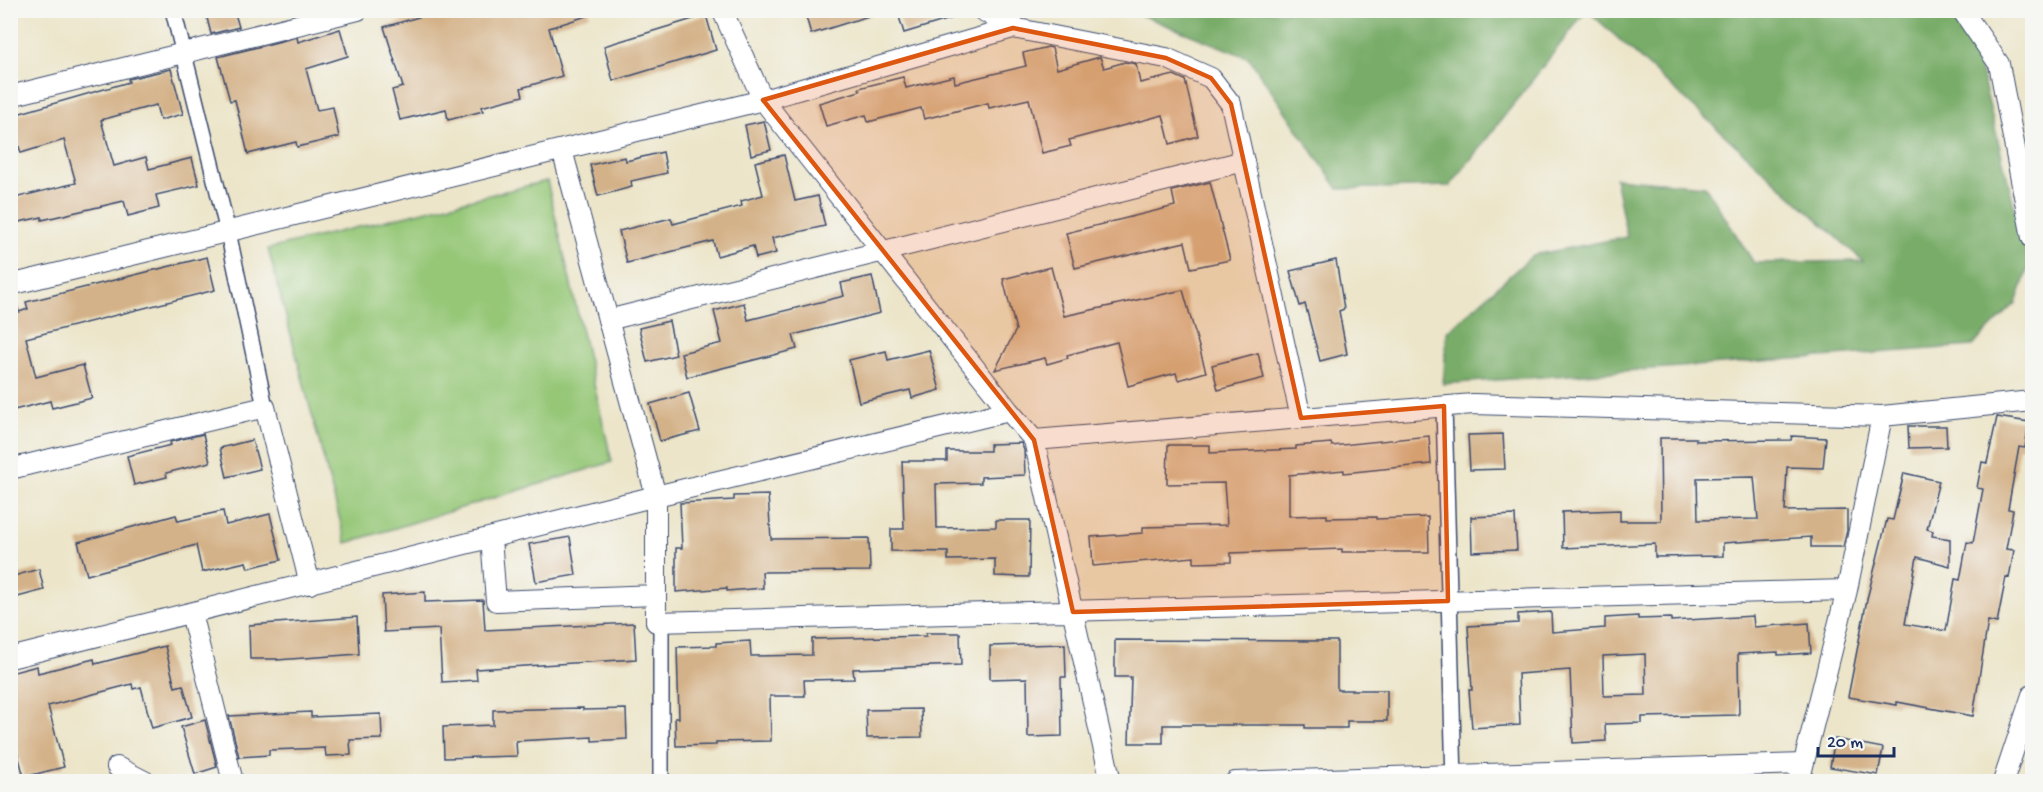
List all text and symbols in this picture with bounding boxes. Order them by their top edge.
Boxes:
scale bar [1818,720,1894,758]
text: 20 m [1827,733,1863,754]

